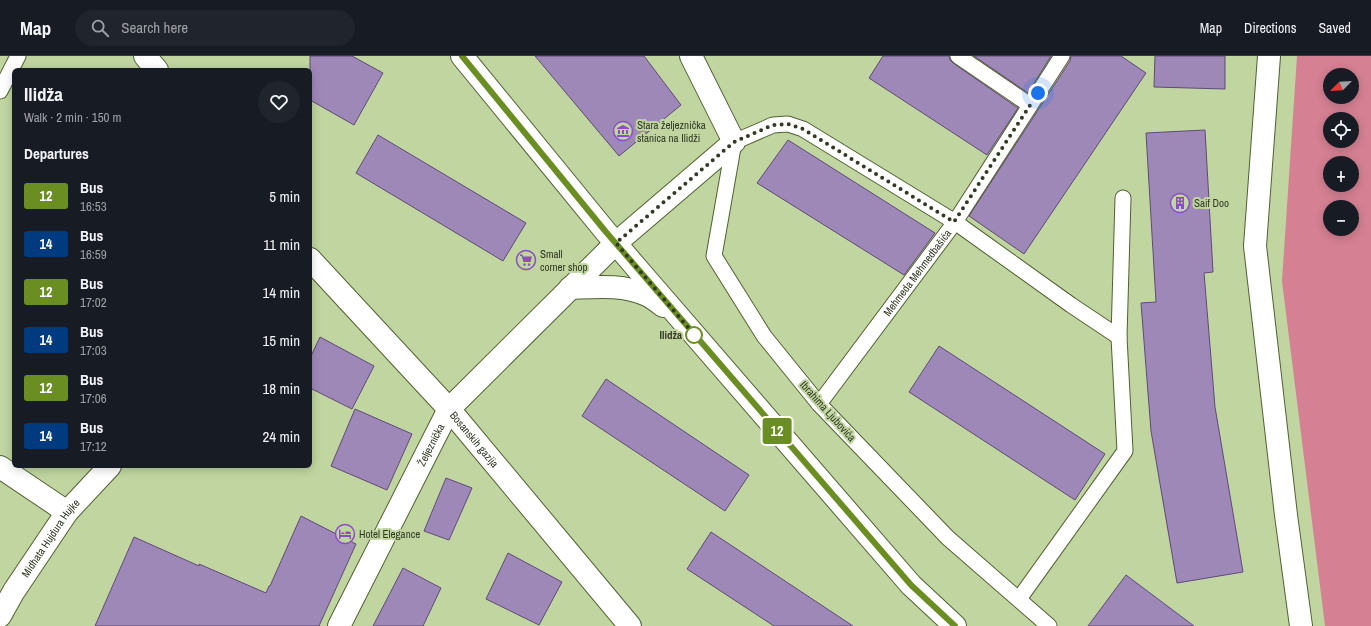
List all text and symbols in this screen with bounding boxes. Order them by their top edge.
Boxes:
search box [75,10,355,46]
text: Map [20,15,51,41]
icon: search [89,17,111,39]
text: Search here [121,17,188,38]
text: Map [1200,19,1222,37]
text: Directions [1244,19,1296,37]
text: Saved [1318,19,1351,37]
north arrow [1323,68,1359,104]
map controls [1323,68,1359,236]
text: Ilidža [24,81,63,107]
button: heart [258,81,300,123]
your location [1028,83,1048,103]
text: Walk · 2 min · 150 m [24,109,121,126]
button: locate [1323,112,1359,148]
place label: Stara željeznička stanica na Ilidži [637,118,706,145]
museum icon: Stara željeznička stanica na Ilidži [612,120,634,142]
text: Departures [24,143,89,164]
button: + [1323,156,1359,192]
text: Bus [80,177,103,198]
text: 5 min [269,186,300,207]
text: 12 [40,187,52,205]
building icon: Saif Doo [1169,192,1191,214]
place label: Saif Doo [1194,196,1229,210]
text: 16:53 [80,198,107,215]
button: − [1323,200,1359,236]
text: Bus [80,225,103,246]
street label: Mehmeda Mehmedbašića [880,227,954,319]
text: 11 min [263,234,300,255]
text: 14 [40,235,52,253]
text: 16:59 [80,246,107,263]
place label: Small corner shop [540,247,588,274]
supermarket icon: Small corner shop [515,249,537,271]
text: Bus [80,273,103,294]
text: 14 min [262,282,300,303]
text: 12 [40,283,52,301]
text: 17:02 [80,294,107,311]
text: Bus [80,321,103,342]
marker: Ilidža [685,326,703,344]
place label: Ilidža [659,328,682,342]
text: 15 min [262,330,300,351]
text: 14 [40,331,52,349]
text: 17:03 [80,342,107,359]
text: Bus [80,369,103,390]
text: 18 min [262,378,300,399]
street label: Ibrahima Ljubovića [797,378,859,444]
text: 12 [40,379,52,397]
text: 17:06 [80,390,107,407]
street label: Bosanskih gazija [447,408,502,470]
text: Bus [80,417,103,438]
line badge: 12 [759,418,795,444]
street label: Željeznička [414,421,447,468]
text: 12 [771,422,783,440]
text: 24 min [262,426,300,447]
text: 14 [40,427,52,445]
text: 17:12 [80,438,107,455]
street label: Midhata Hujdura Hujke [18,496,83,580]
hotel icon: Hotel Elegance [334,523,356,545]
place label: Hotel Elegance [359,527,420,541]

